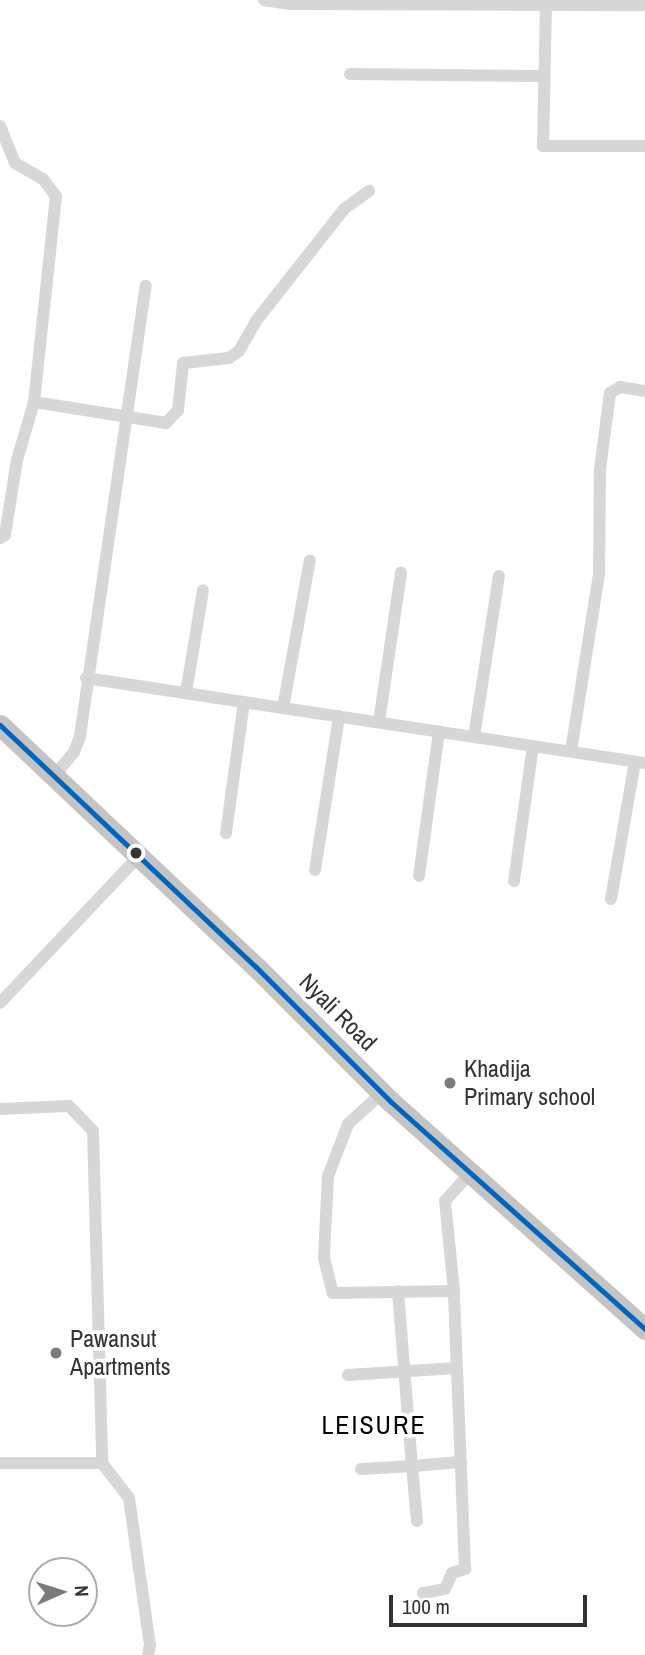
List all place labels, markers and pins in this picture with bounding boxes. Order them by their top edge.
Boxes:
unlabelled marker [129,846,143,860]
place label: Khadija Primary school [464,1055,595,1111]
marker: Khadija Primary school [442,1075,458,1091]
place label: Pawansut Apartments [70,1325,171,1381]
marker: Pawansut Apartments [48,1345,64,1361]

